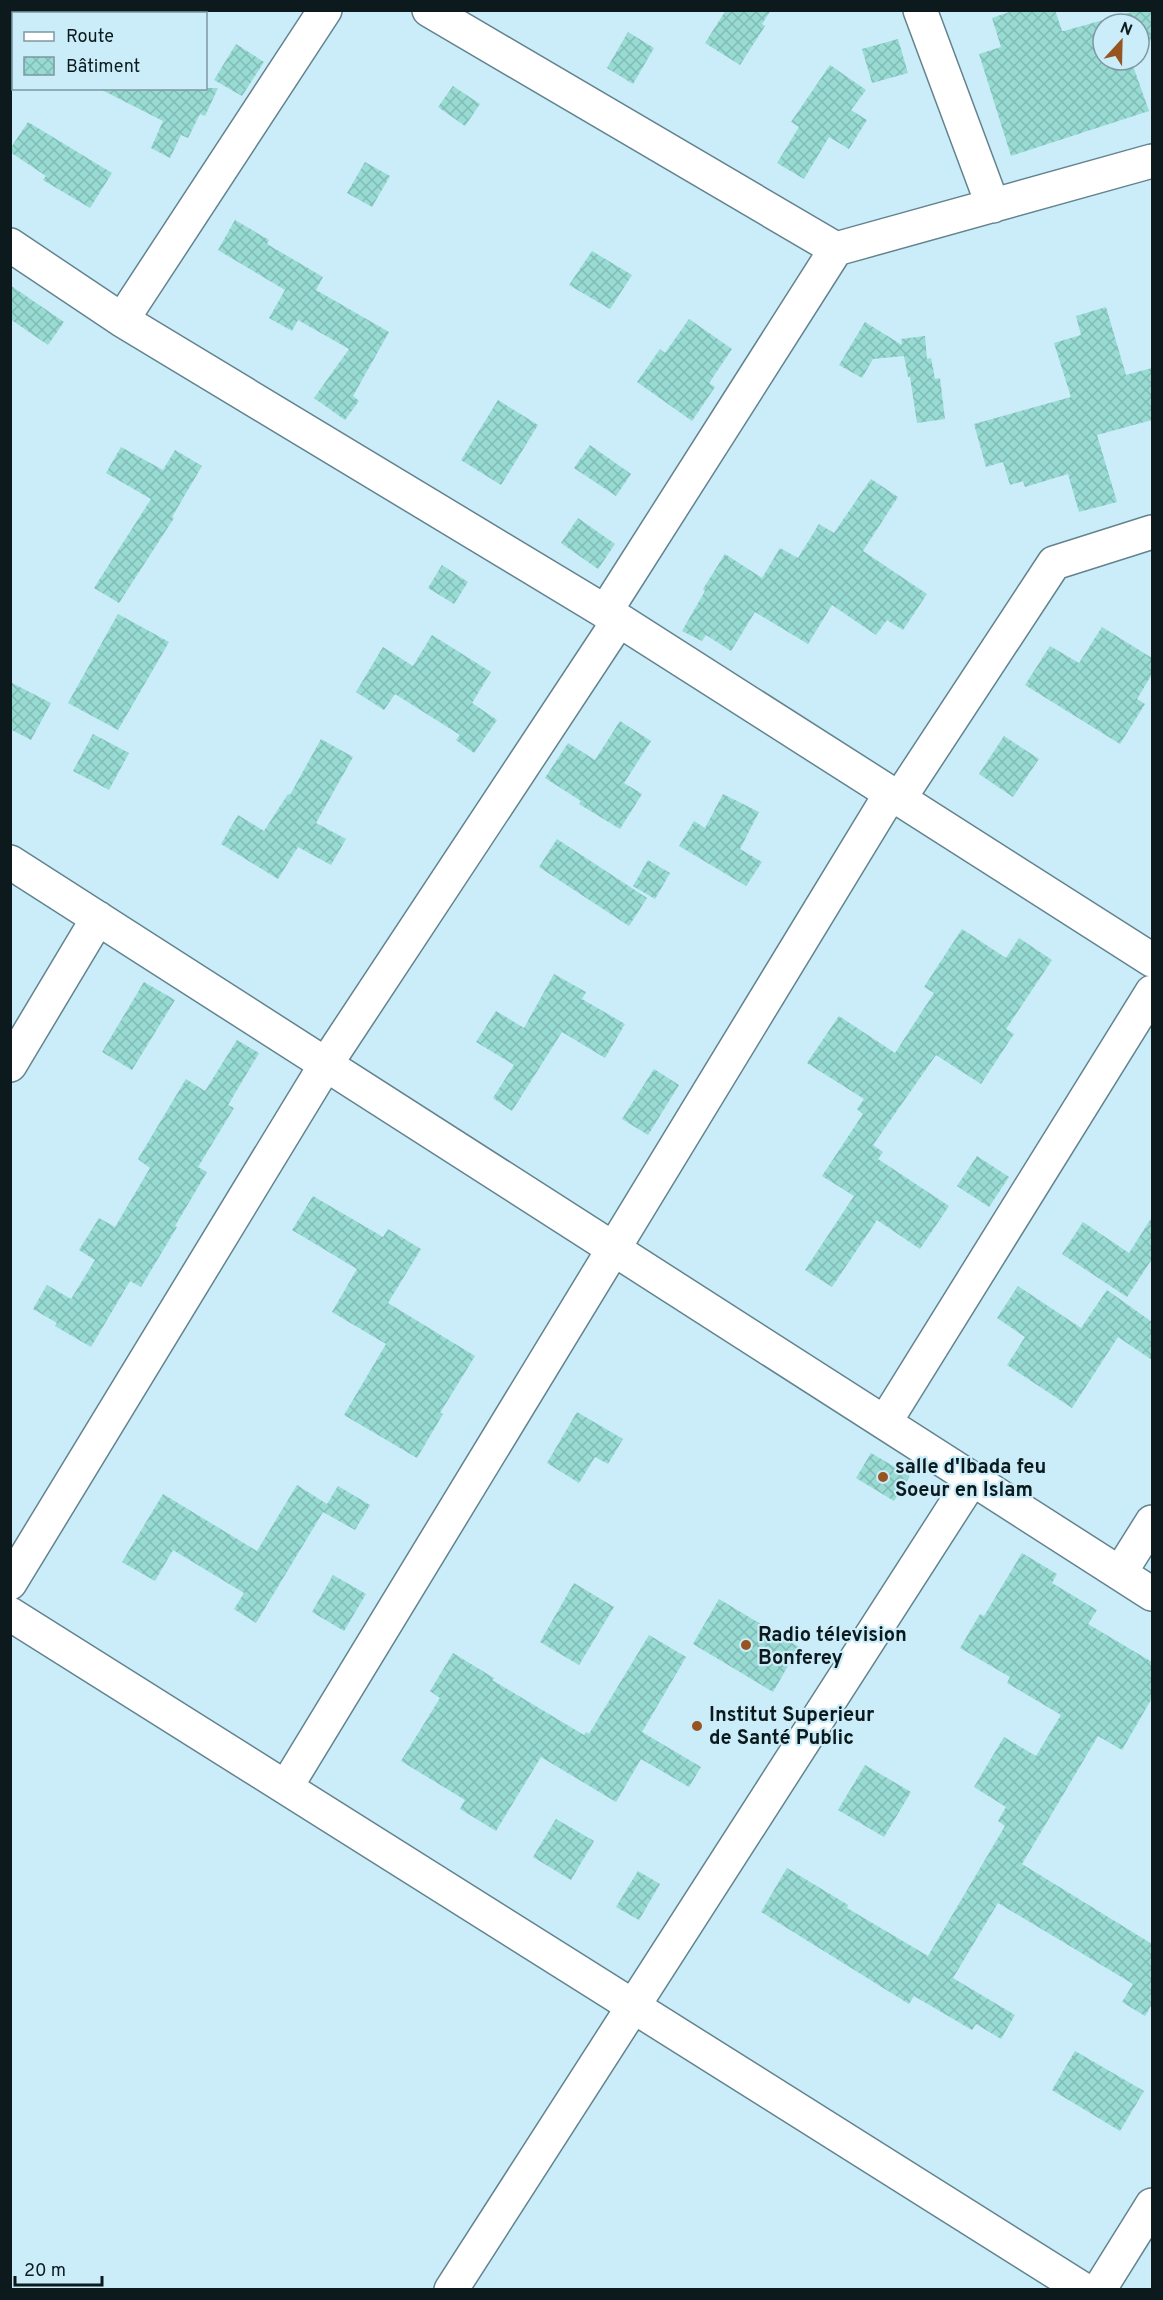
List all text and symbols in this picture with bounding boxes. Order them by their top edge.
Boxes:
legend [12,12,207,90]
north arrow [1091,12,1151,72]
text: N [1117,19,1135,41]
text: Route [66,26,114,49]
text: Bâtiment [66,56,140,79]
place label: salle d'Ibada feu Soeur en Islam [895,1455,1046,1504]
marker: salle d'Ibada feu Soeur en Islam [876,1470,890,1484]
place label: Radio télevision Bonferey [758,1623,907,1672]
marker: Radio télevision Bonferey [739,1638,753,1652]
place label: Institut Superieur de Santé Public [709,1703,875,1752]
marker: Institut Superieur de Santé Public [690,1719,704,1733]
scale bar [15,2249,102,2287]
text: 20 m [24,2260,66,2283]

